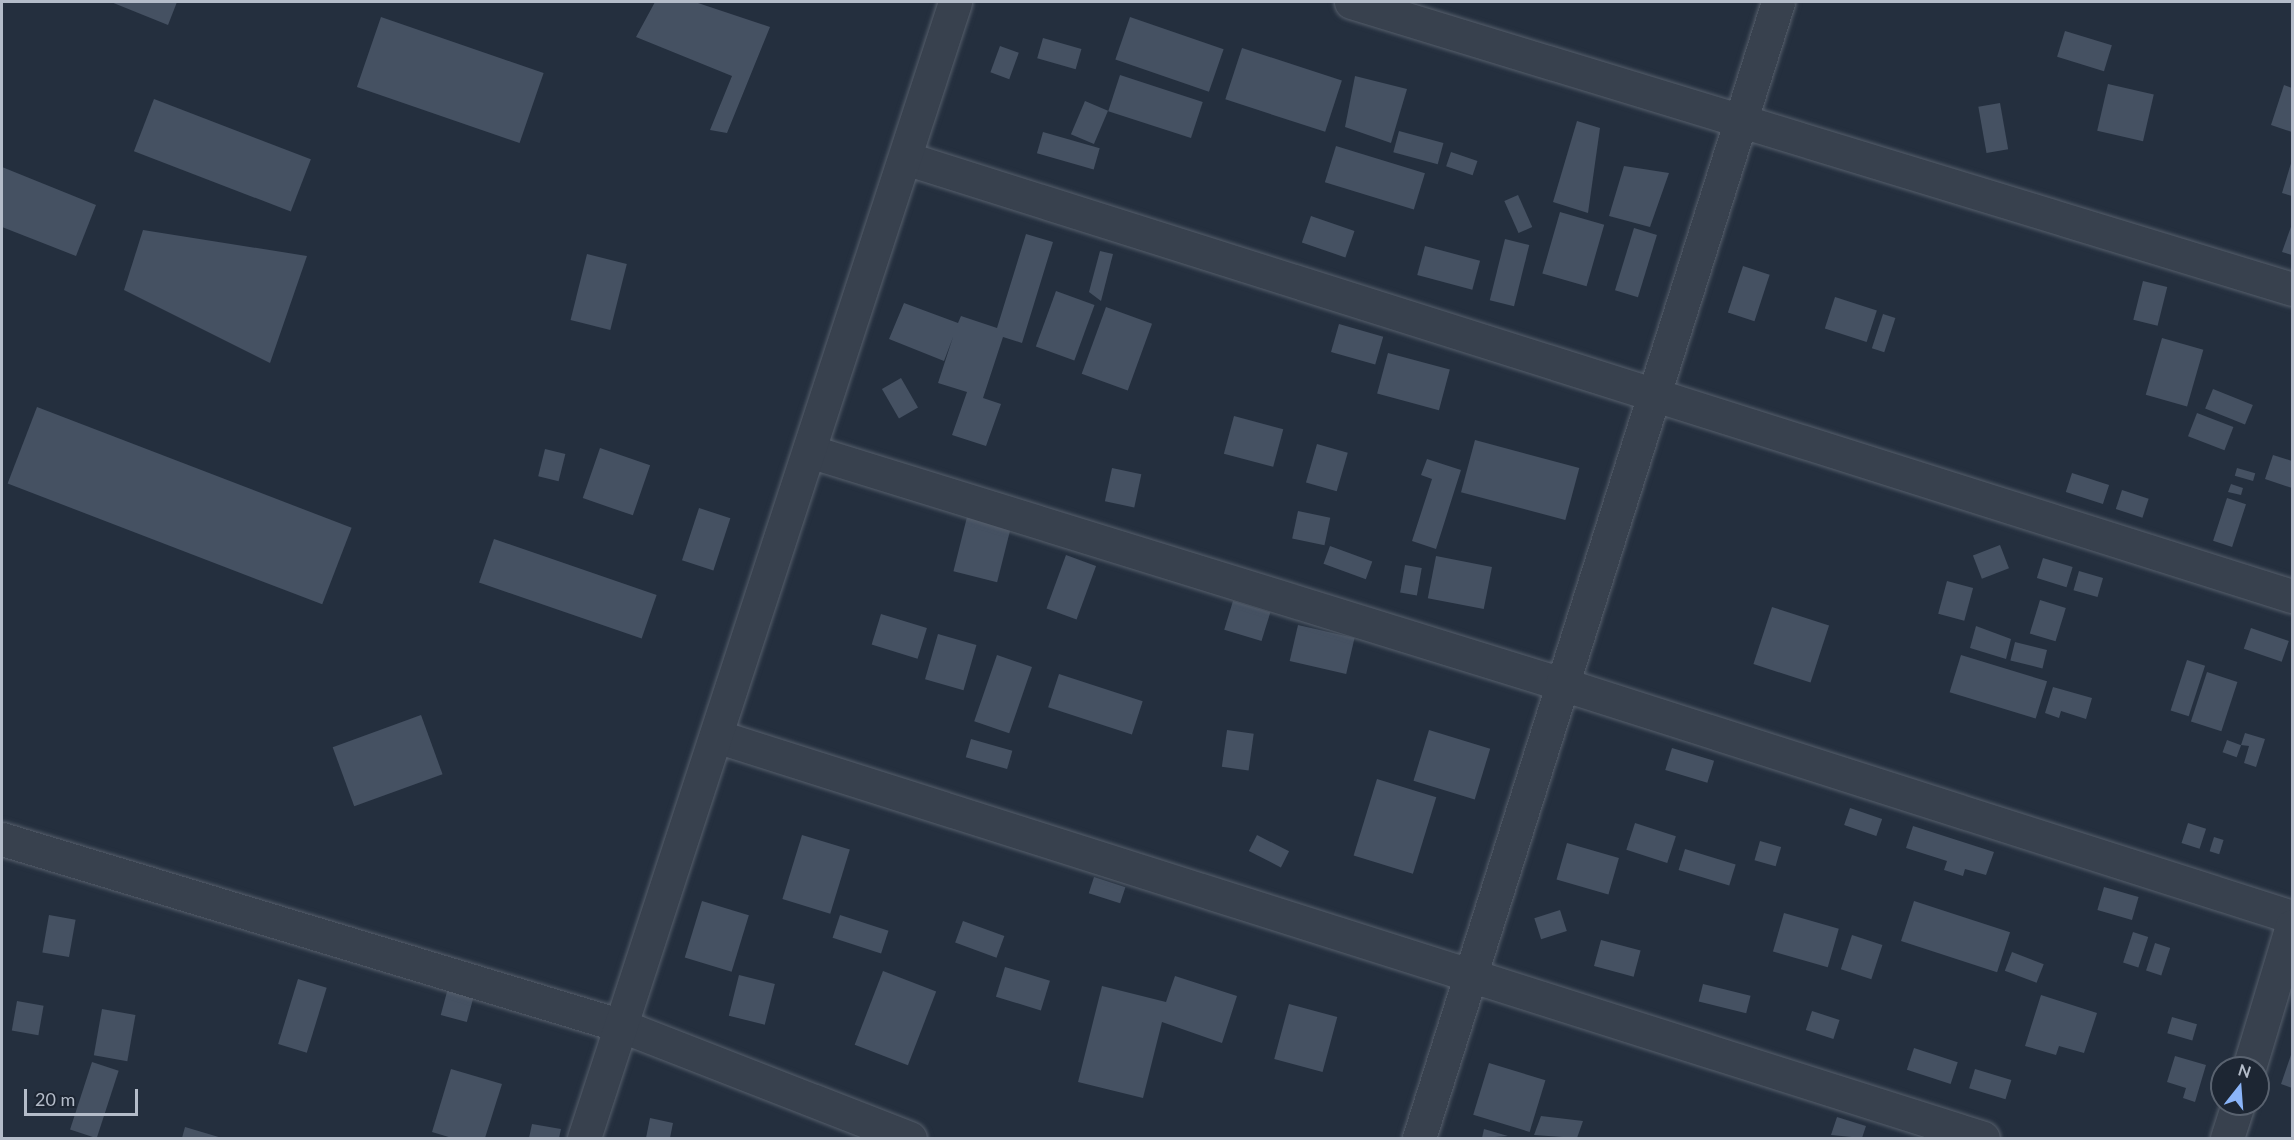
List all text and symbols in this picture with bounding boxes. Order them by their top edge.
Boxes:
north arrow [2210,1056,2270,1116]
text: N [2236,1059,2253,1081]
scale bar [27,1077,141,1115]
text: 20 m [35,1088,75,1110]

